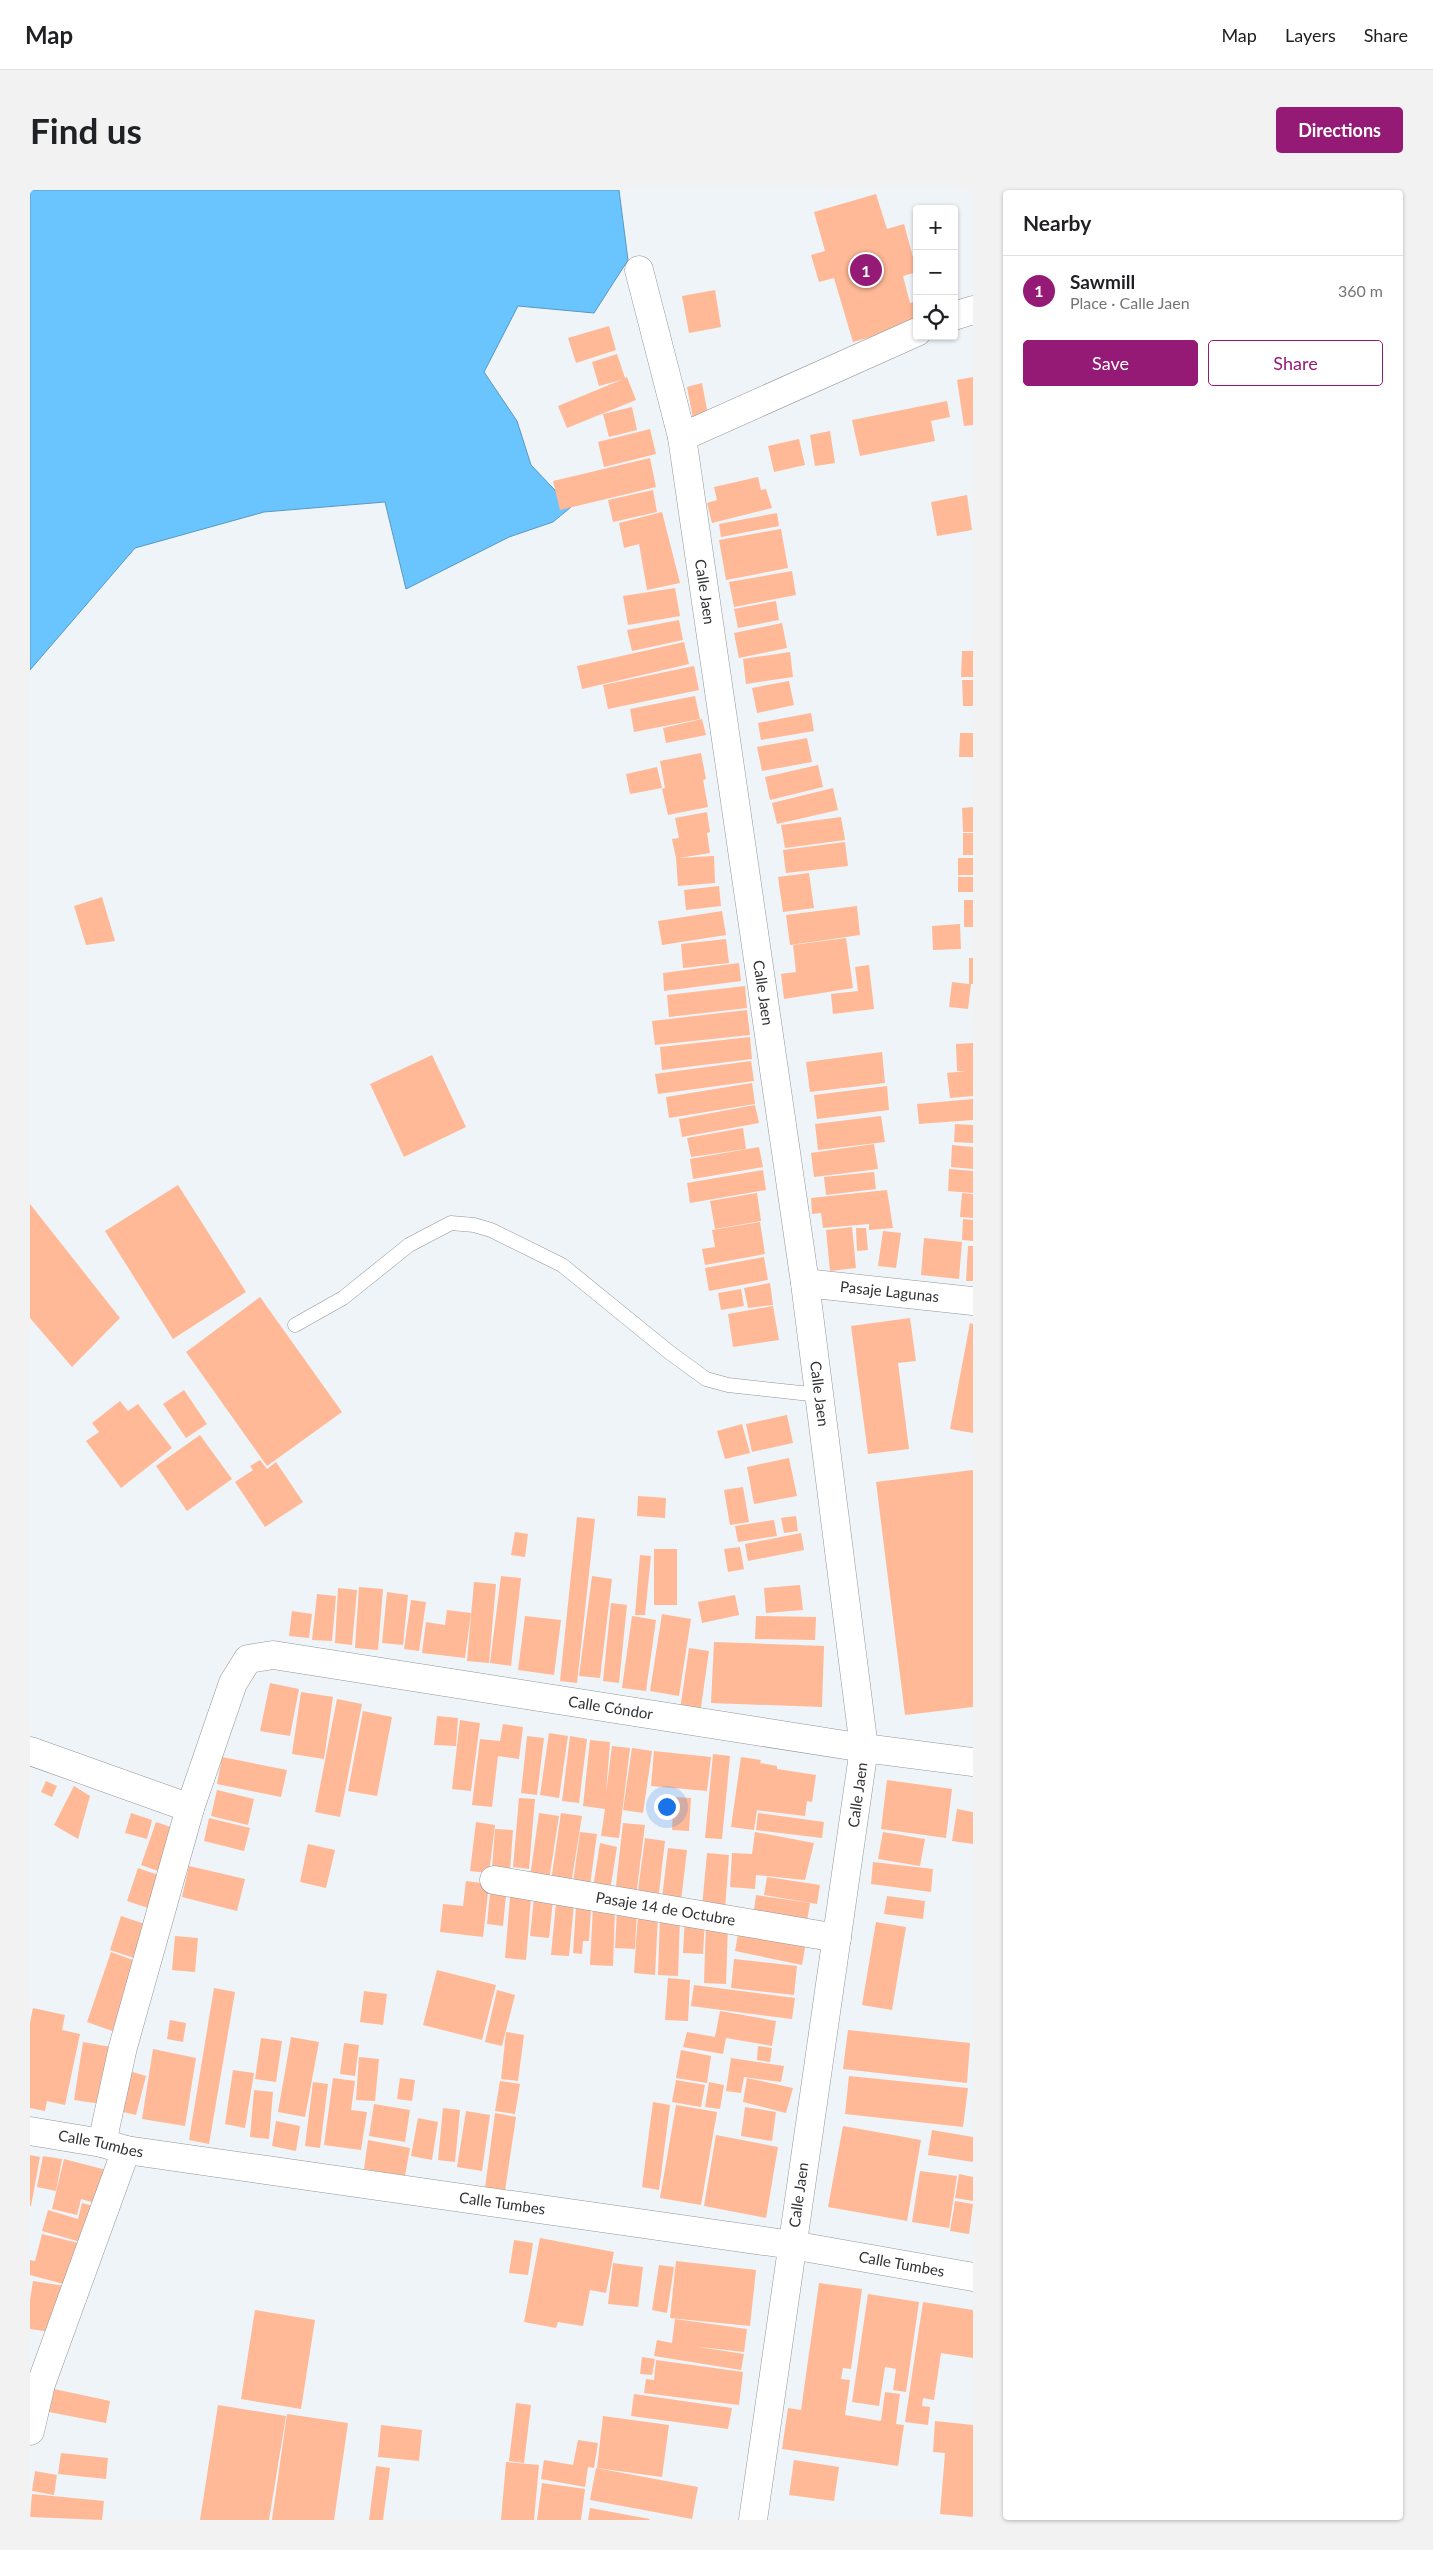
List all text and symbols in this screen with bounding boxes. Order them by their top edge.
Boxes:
text: Map [25,20,73,49]
text: Map [1221,24,1257,46]
text: Layers [1285,24,1336,46]
text: Share [1364,24,1408,46]
button: Directions [1276,107,1403,153]
text: Find us [30,109,142,151]
map controls [913,205,958,340]
button: + [913,205,958,250]
text: Nearby [1023,210,1091,235]
button: − [913,250,958,295]
pin: 1 [850,251,882,289]
text: Sawmill [1070,270,1135,293]
text: 1 [1034,281,1044,300]
text: 360 m [1338,281,1383,300]
text: Place · Calle Jaen [1070,293,1190,312]
button: locate [913,295,958,340]
button: Save [1023,340,1198,386]
button: Share [1208,340,1383,386]
street label: Calle Jaen [692,558,719,626]
street label: Calle Jaen [750,959,777,1026]
street label: Pasaje Lagunas [839,1277,940,1305]
street label: Calle Jaen [807,1360,833,1427]
street label: Calle Cóndor [567,1692,655,1723]
street label: Calle Jaen [844,1761,870,1829]
your location [654,1794,680,1820]
street label: Pasaje 14 de Octubre [595,1887,737,1929]
street label: Calle Tumbes [57,2126,145,2160]
street label: Calle Jaen [785,2161,811,2229]
street label: Calle Tumbes [458,2188,547,2218]
street label: Calle Tumbes [857,2247,946,2280]

